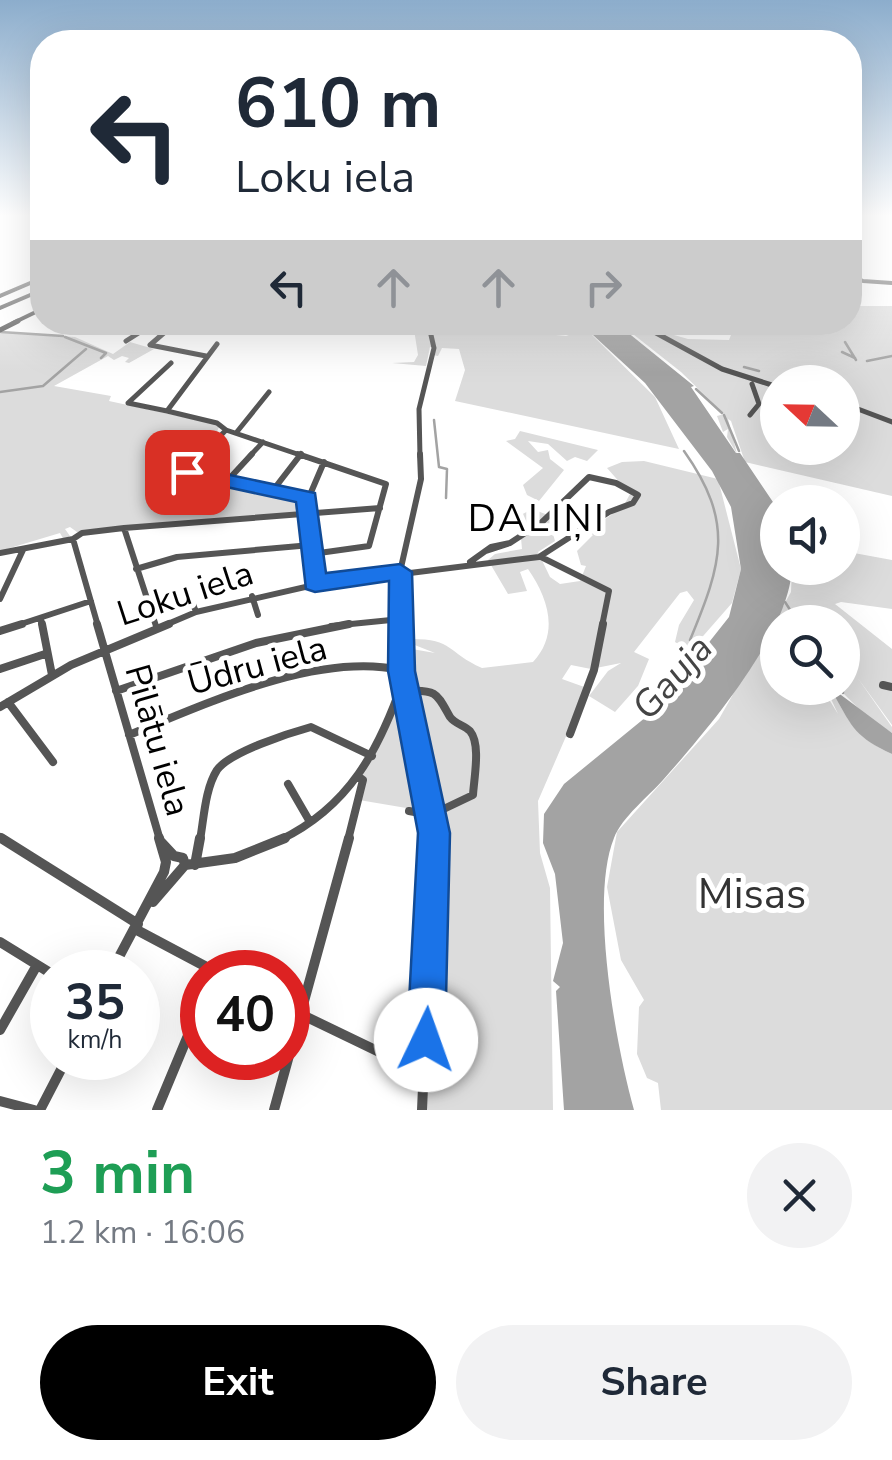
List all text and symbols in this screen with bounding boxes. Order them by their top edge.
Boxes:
text: 610 m [235,56,441,152]
icon: left [70,70,200,200]
text: Loku iela [235,147,415,208]
icon: left [261,260,316,315]
icon: ahead [366,260,421,315]
icon: ahead [471,260,526,315]
icon: right [576,260,631,315]
north arrow [760,365,860,465]
map controls [760,365,860,705]
pin [145,430,230,515]
icon: arrive [160,445,215,500]
button: sound [760,485,860,585]
district label: DALIŅI [468,493,606,544]
street label: Loku iela [111,549,259,637]
button: search [760,605,860,705]
street label: Ūdru iela [182,624,332,707]
water label: Gauja [621,624,724,731]
street label: Pilātu iela [113,659,202,821]
park label: Misas [698,866,806,923]
speed limit sign: 40 [180,950,310,1080]
text: 35 [65,968,125,1037]
position arrow [374,988,478,1092]
text: km/h [67,1023,123,1057]
text: 3 min [40,1132,195,1214]
button: close [747,1143,852,1248]
text: 1.2 km · 16:06 [40,1211,245,1254]
button: Exit [40,1325,436,1440]
button: Share [456,1325,852,1440]

